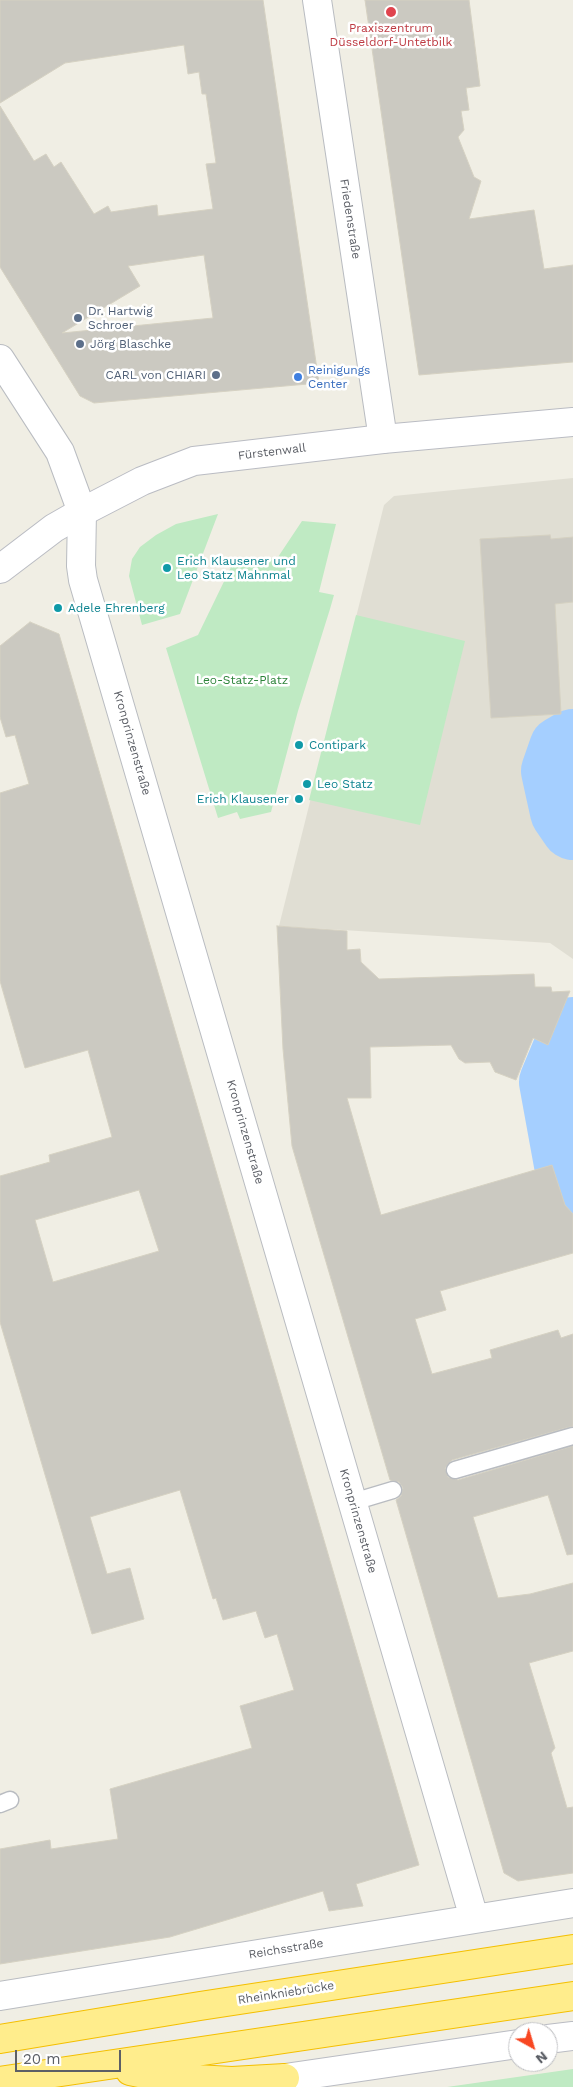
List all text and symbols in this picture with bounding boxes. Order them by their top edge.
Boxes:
marker: Praxiszentrum Düsseldorf-Untetbilk [384,5,398,19]
place label: Praxiszentrum Düsseldorf-Untetbilk [330,21,452,49]
street label: Friedenstraße [337,178,363,260]
place label: Dr. Hartwig Schroer [88,304,153,332]
marker: Dr. Hartwig Schroer [72,312,84,324]
place label: Jörg Blaschke [90,337,171,351]
marker: Jörg Blaschke [74,338,86,350]
place label: Reinigungs Center [308,363,370,391]
place label: CARL von CHIARI [106,368,206,382]
marker: CARL von CHIARI [210,369,222,381]
marker: Reinigungs Center [292,371,304,383]
street label: Fürstenwall [237,441,307,463]
place label: Erich Klausener und Leo Statz Mahnmal [177,554,296,582]
marker: Erich Klausener und Leo Statz Mahnmal [161,562,173,574]
place label: Adele Ehrenberg [68,601,165,615]
marker: Adele Ehrenberg [52,602,64,614]
park label: Leo-Statz-Platz [196,673,288,687]
street label: Kronprinzenstraße [110,689,154,797]
place label: Contipark [309,738,366,752]
marker: Contipark [293,739,305,751]
place label: Leo Statz [317,777,373,791]
marker: Leo Statz [301,778,313,790]
place label: Erich Klausener [197,792,289,806]
marker: Erich Klausener [293,793,305,805]
street label: Kronprinzenstraße [223,1078,267,1186]
street label: Kronprinzenstraße [336,1467,380,1575]
street label: Reichsstraße [248,1936,324,1962]
street label: Rheinkniebrücke [237,1978,335,2008]
north arrow [508,2022,558,2072]
scale bar [18,2040,124,2072]
text: N [533,2048,551,2067]
text: 20 m [23,2050,61,2068]

